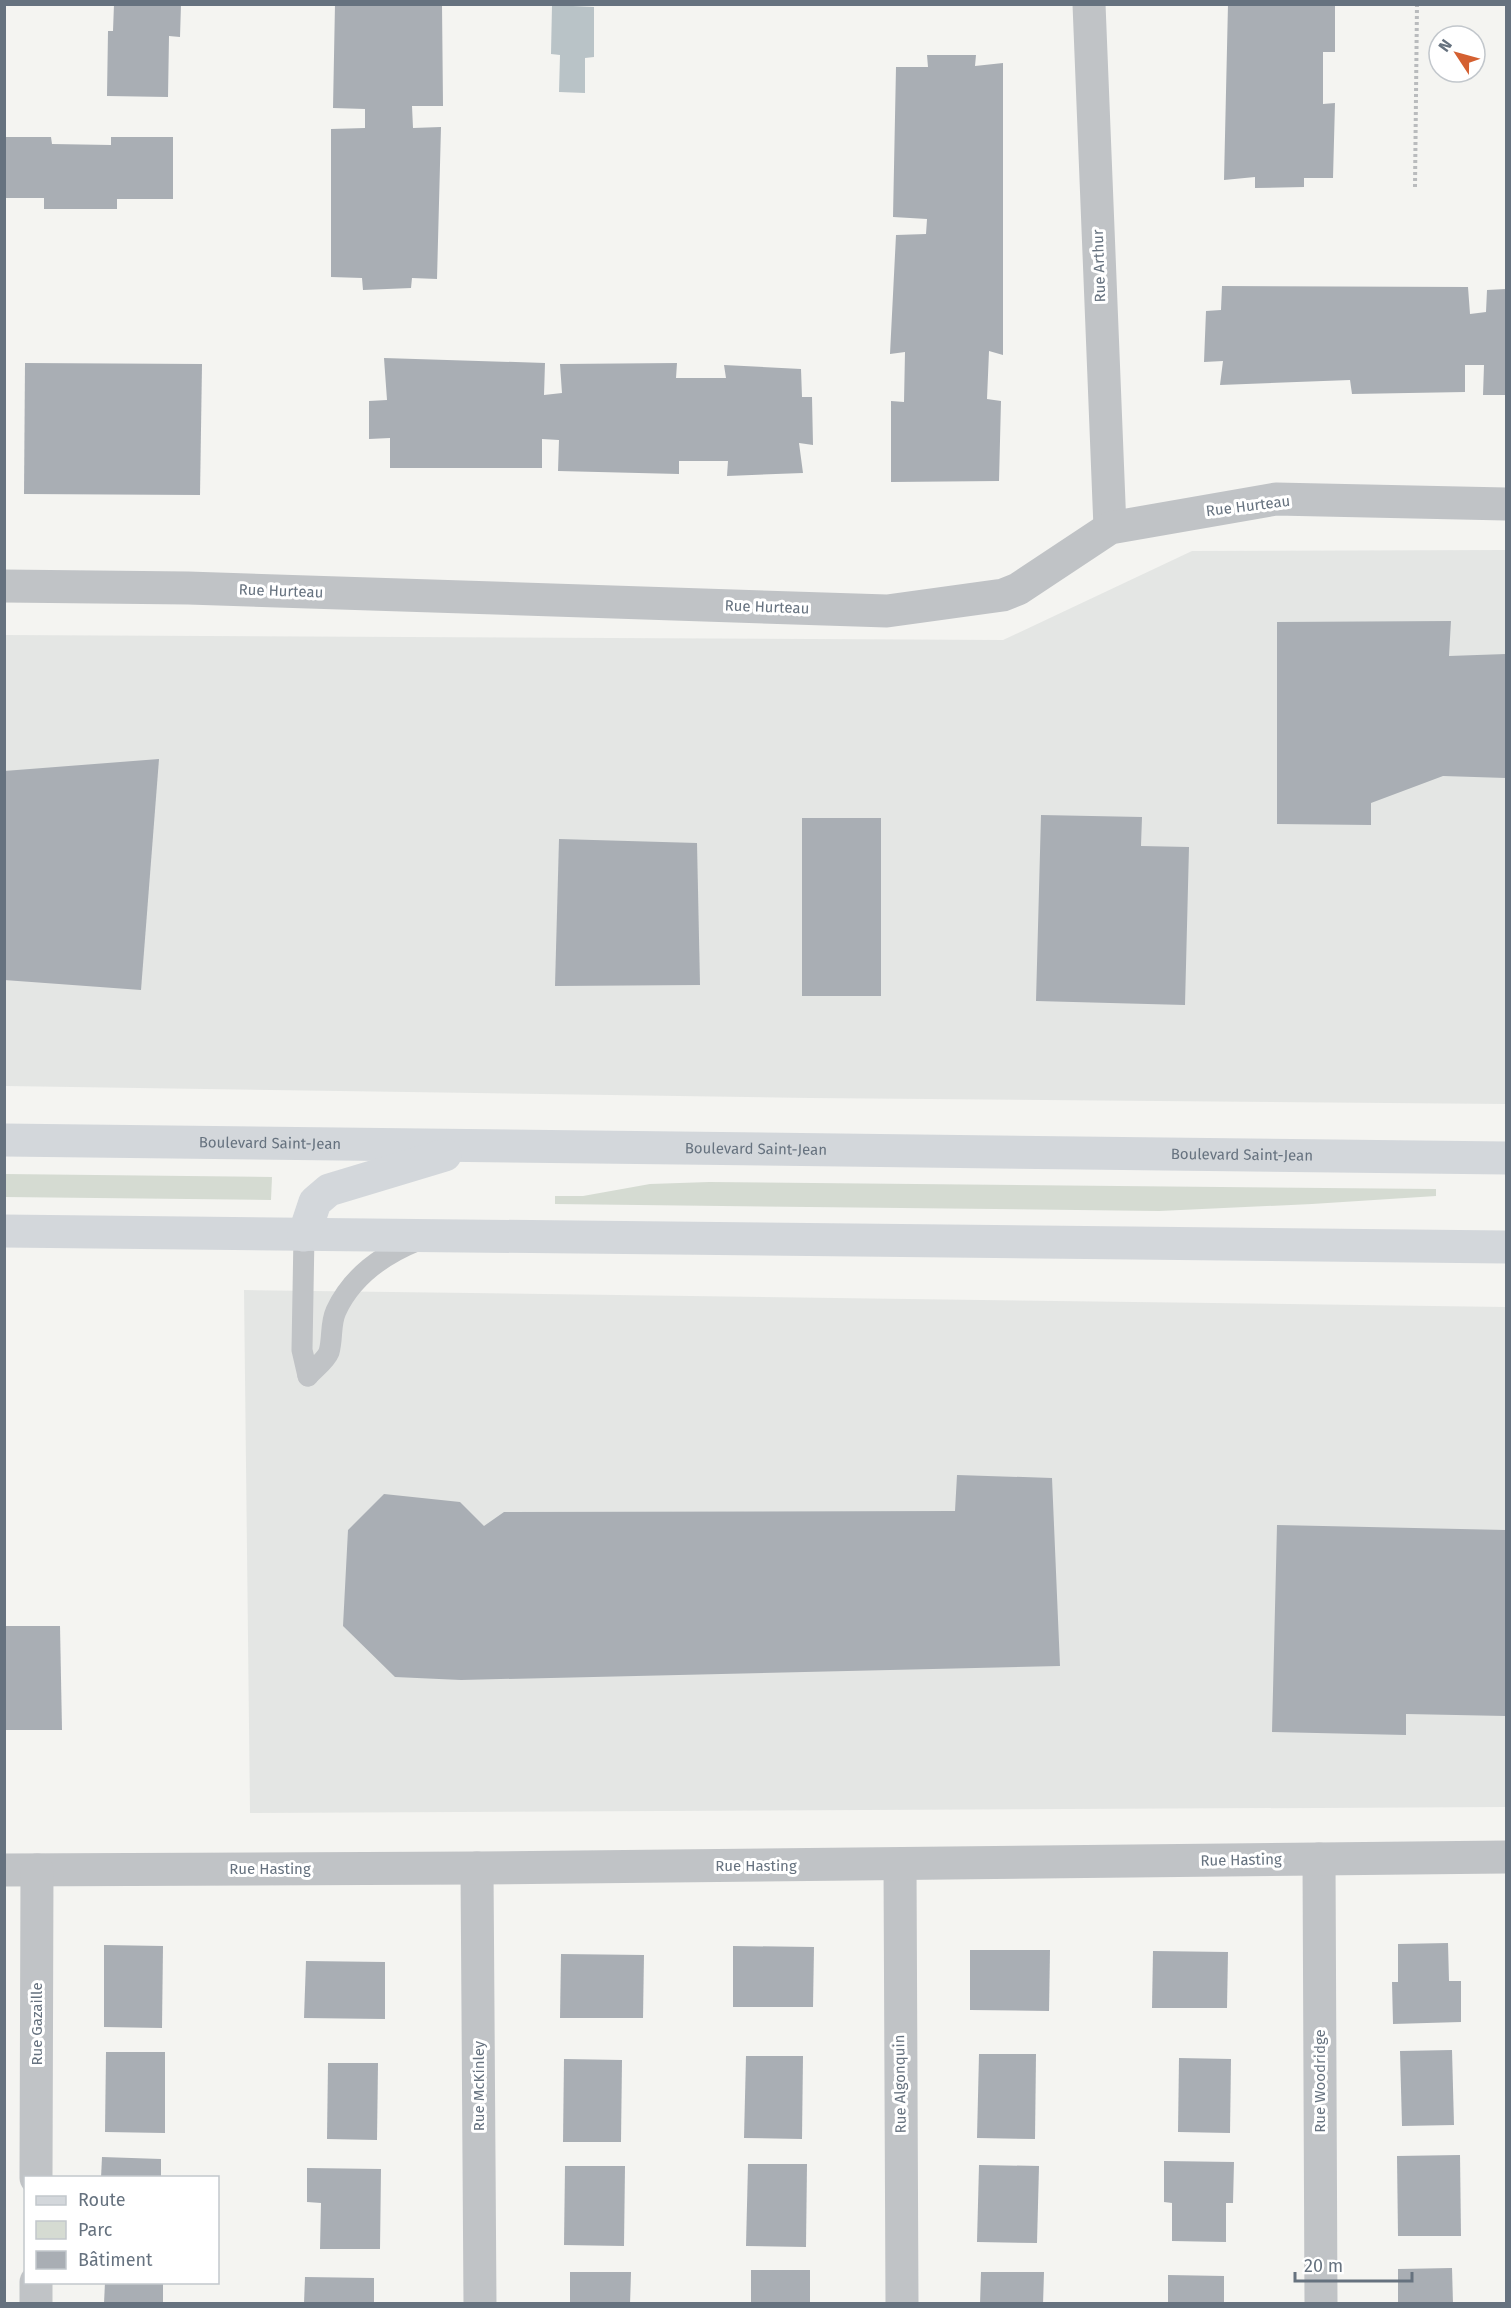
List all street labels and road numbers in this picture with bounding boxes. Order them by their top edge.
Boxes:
street label: Rue Arthur [1089,229,1109,303]
street label: Rue Hurteau [1205,492,1291,520]
street label: Rue Hurteau [238,581,324,601]
street label: Rue Hurteau [724,597,810,617]
street label: Boulevard Saint-Jean [199,1133,341,1153]
street label: Boulevard Saint-Jean [685,1139,827,1159]
street label: Boulevard Saint-Jean [1171,1145,1313,1165]
street label: Rue Hasting [1200,1850,1282,1870]
street label: Rue Hasting [715,1857,797,1875]
street label: Rue Hasting [229,1860,311,1878]
street label: Rue Gazaille [28,1982,46,2066]
street label: Rue Woodridge [1311,2029,1329,2133]
street label: Rue Algonquin [890,2034,910,2134]
street label: Rue McKinley [470,2040,488,2131]

